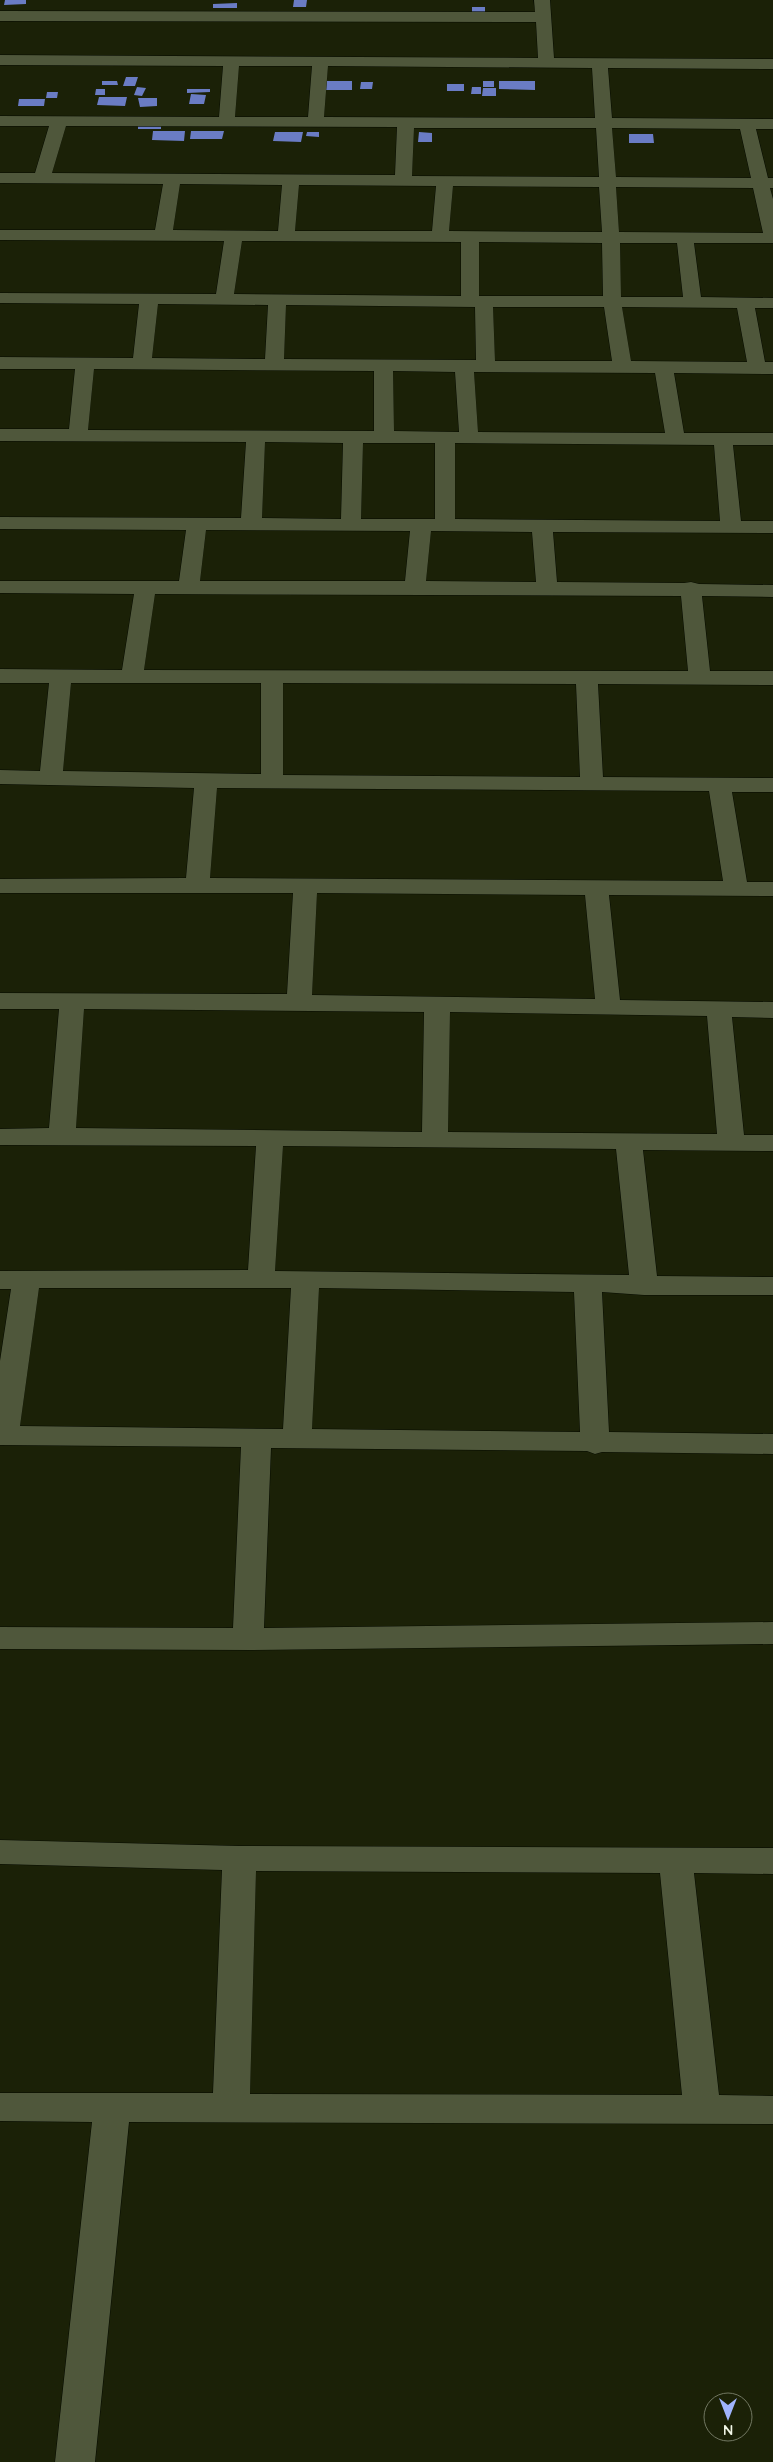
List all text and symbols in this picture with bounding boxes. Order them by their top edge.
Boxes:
north arrow [703,2392,753,2442]
text: N [723,2421,733,2439]

